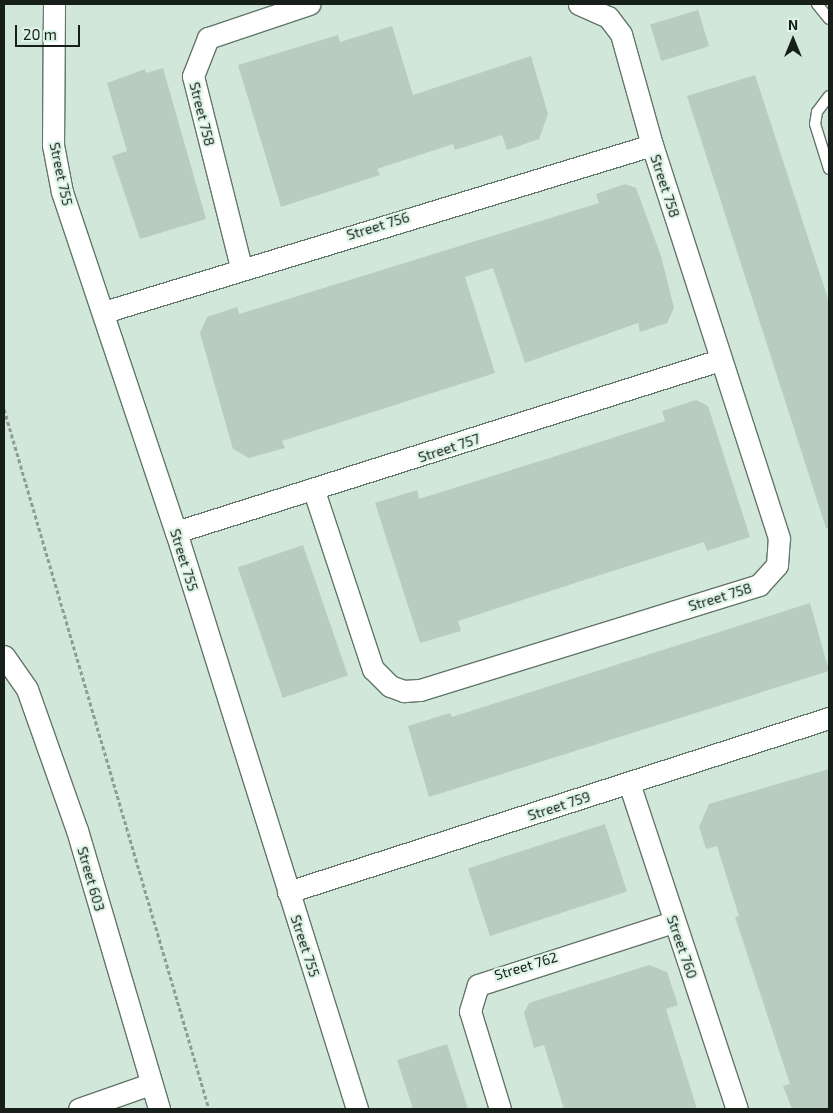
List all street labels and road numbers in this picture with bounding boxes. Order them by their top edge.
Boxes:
street label: Street 758 [186,80,218,148]
street label: Street 755 [46,141,76,207]
street label: Street 758 [647,152,683,220]
street label: Street 756 [345,209,411,243]
street label: Street 757 [416,430,482,466]
street label: Street 755 [167,527,201,593]
street label: Street 758 [686,579,754,615]
street label: Street 759 [526,788,592,824]
street label: Street 603 [74,845,108,913]
street label: Street 755 [287,913,323,979]
street label: Street 760 [663,913,701,981]
street label: Street 762 [492,948,560,984]

